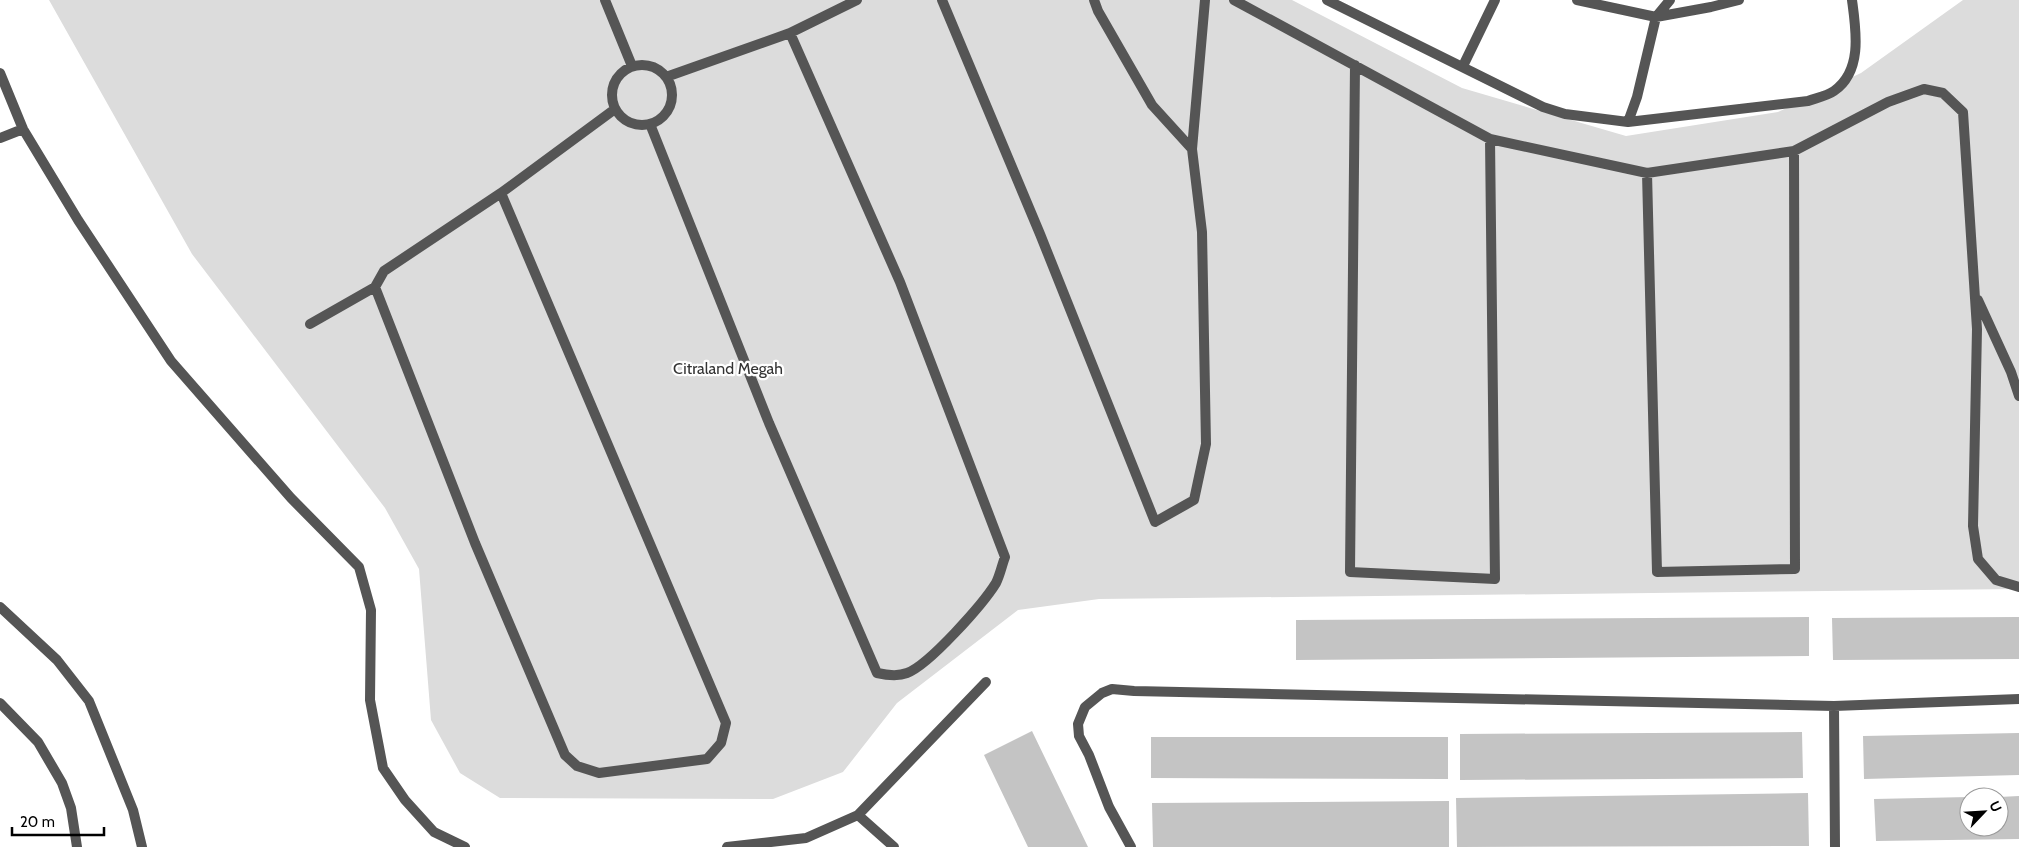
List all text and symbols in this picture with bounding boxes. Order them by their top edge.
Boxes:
park label: Citraland Megah [673,359,783,378]
north arrow [1959,787,2009,837]
text: U [1985,798,2006,815]
scale bar [12,804,105,836]
text: 20 m [20,813,55,831]

